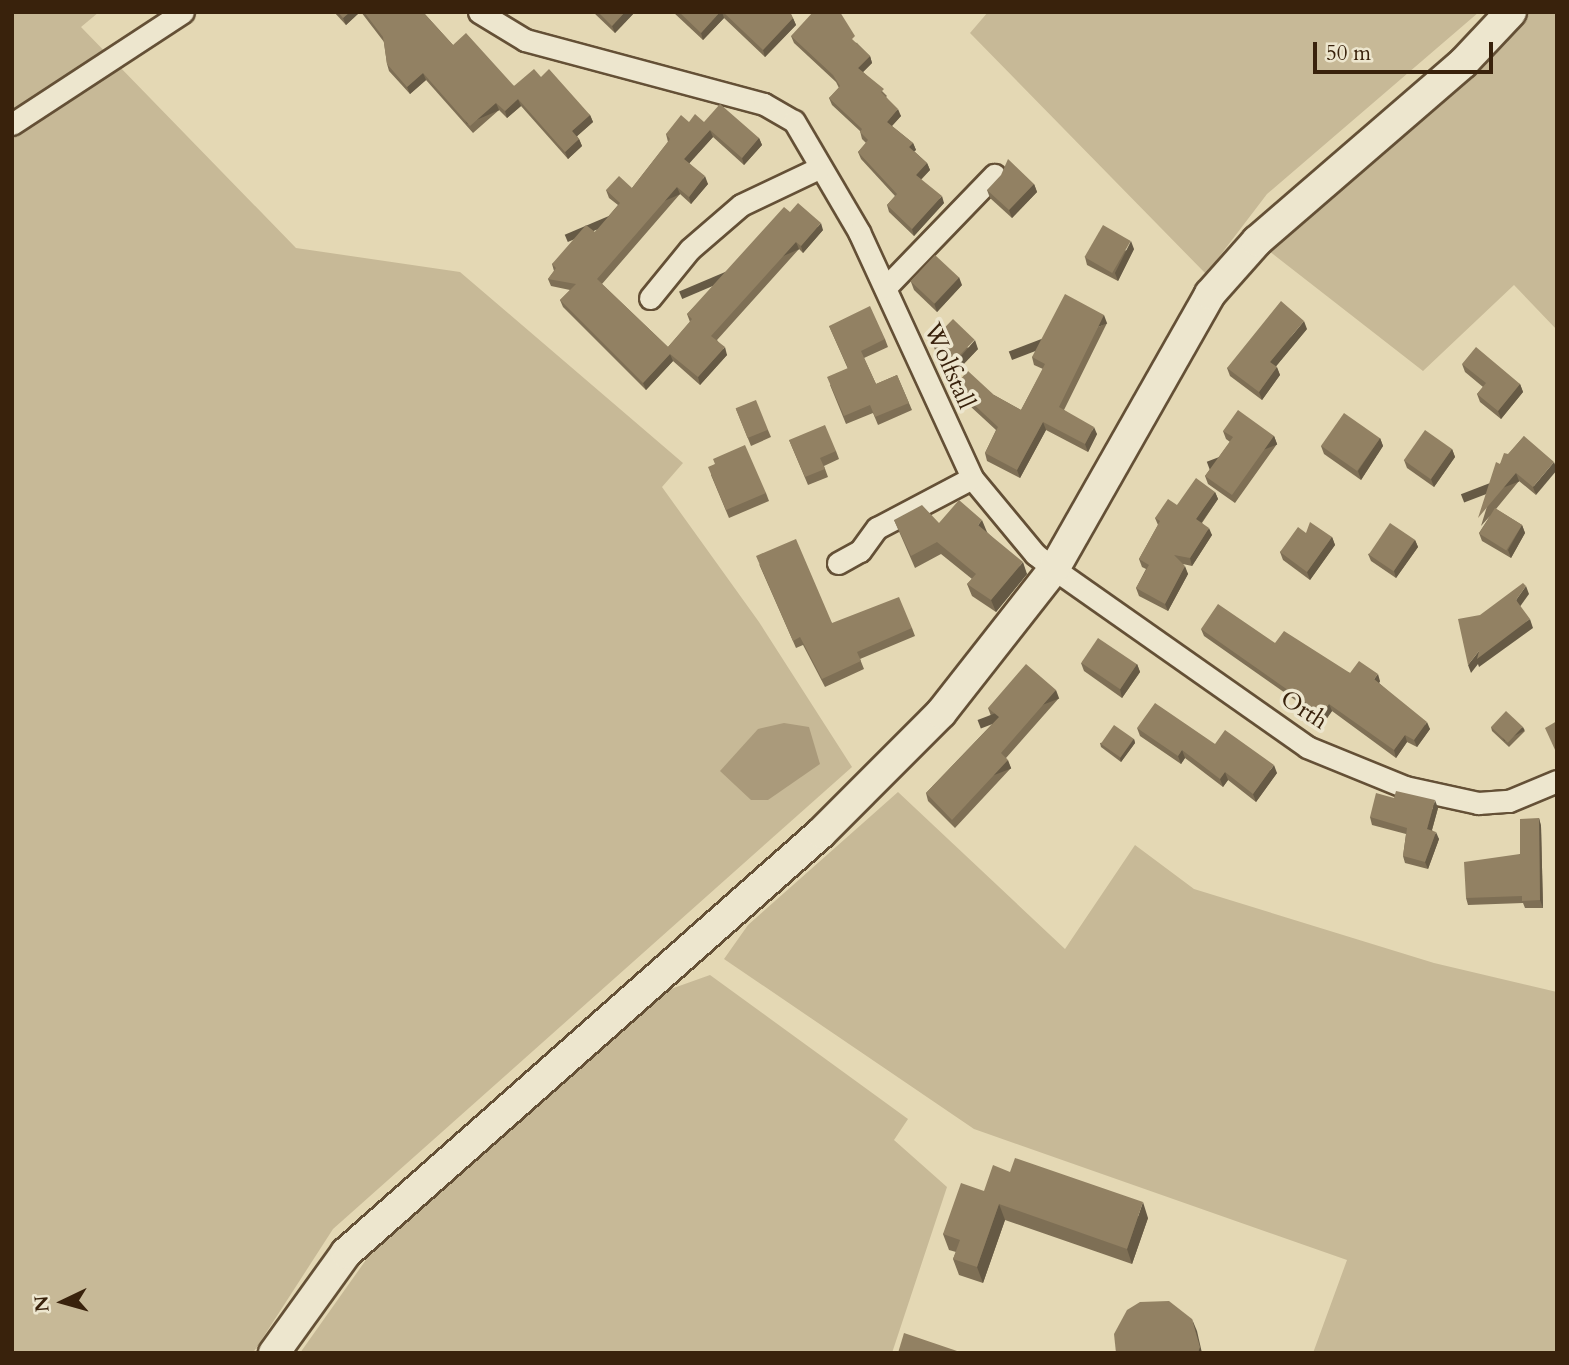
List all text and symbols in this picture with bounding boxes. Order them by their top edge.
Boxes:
scale bar [1317,28,1497,72]
text: 50 m [1326,39,1371,68]
street label: Wolfstall [917,319,981,413]
street label: Orth [1275,684,1333,736]
north arrow [28,1267,98,1337]
text: N [28,1294,56,1313]

